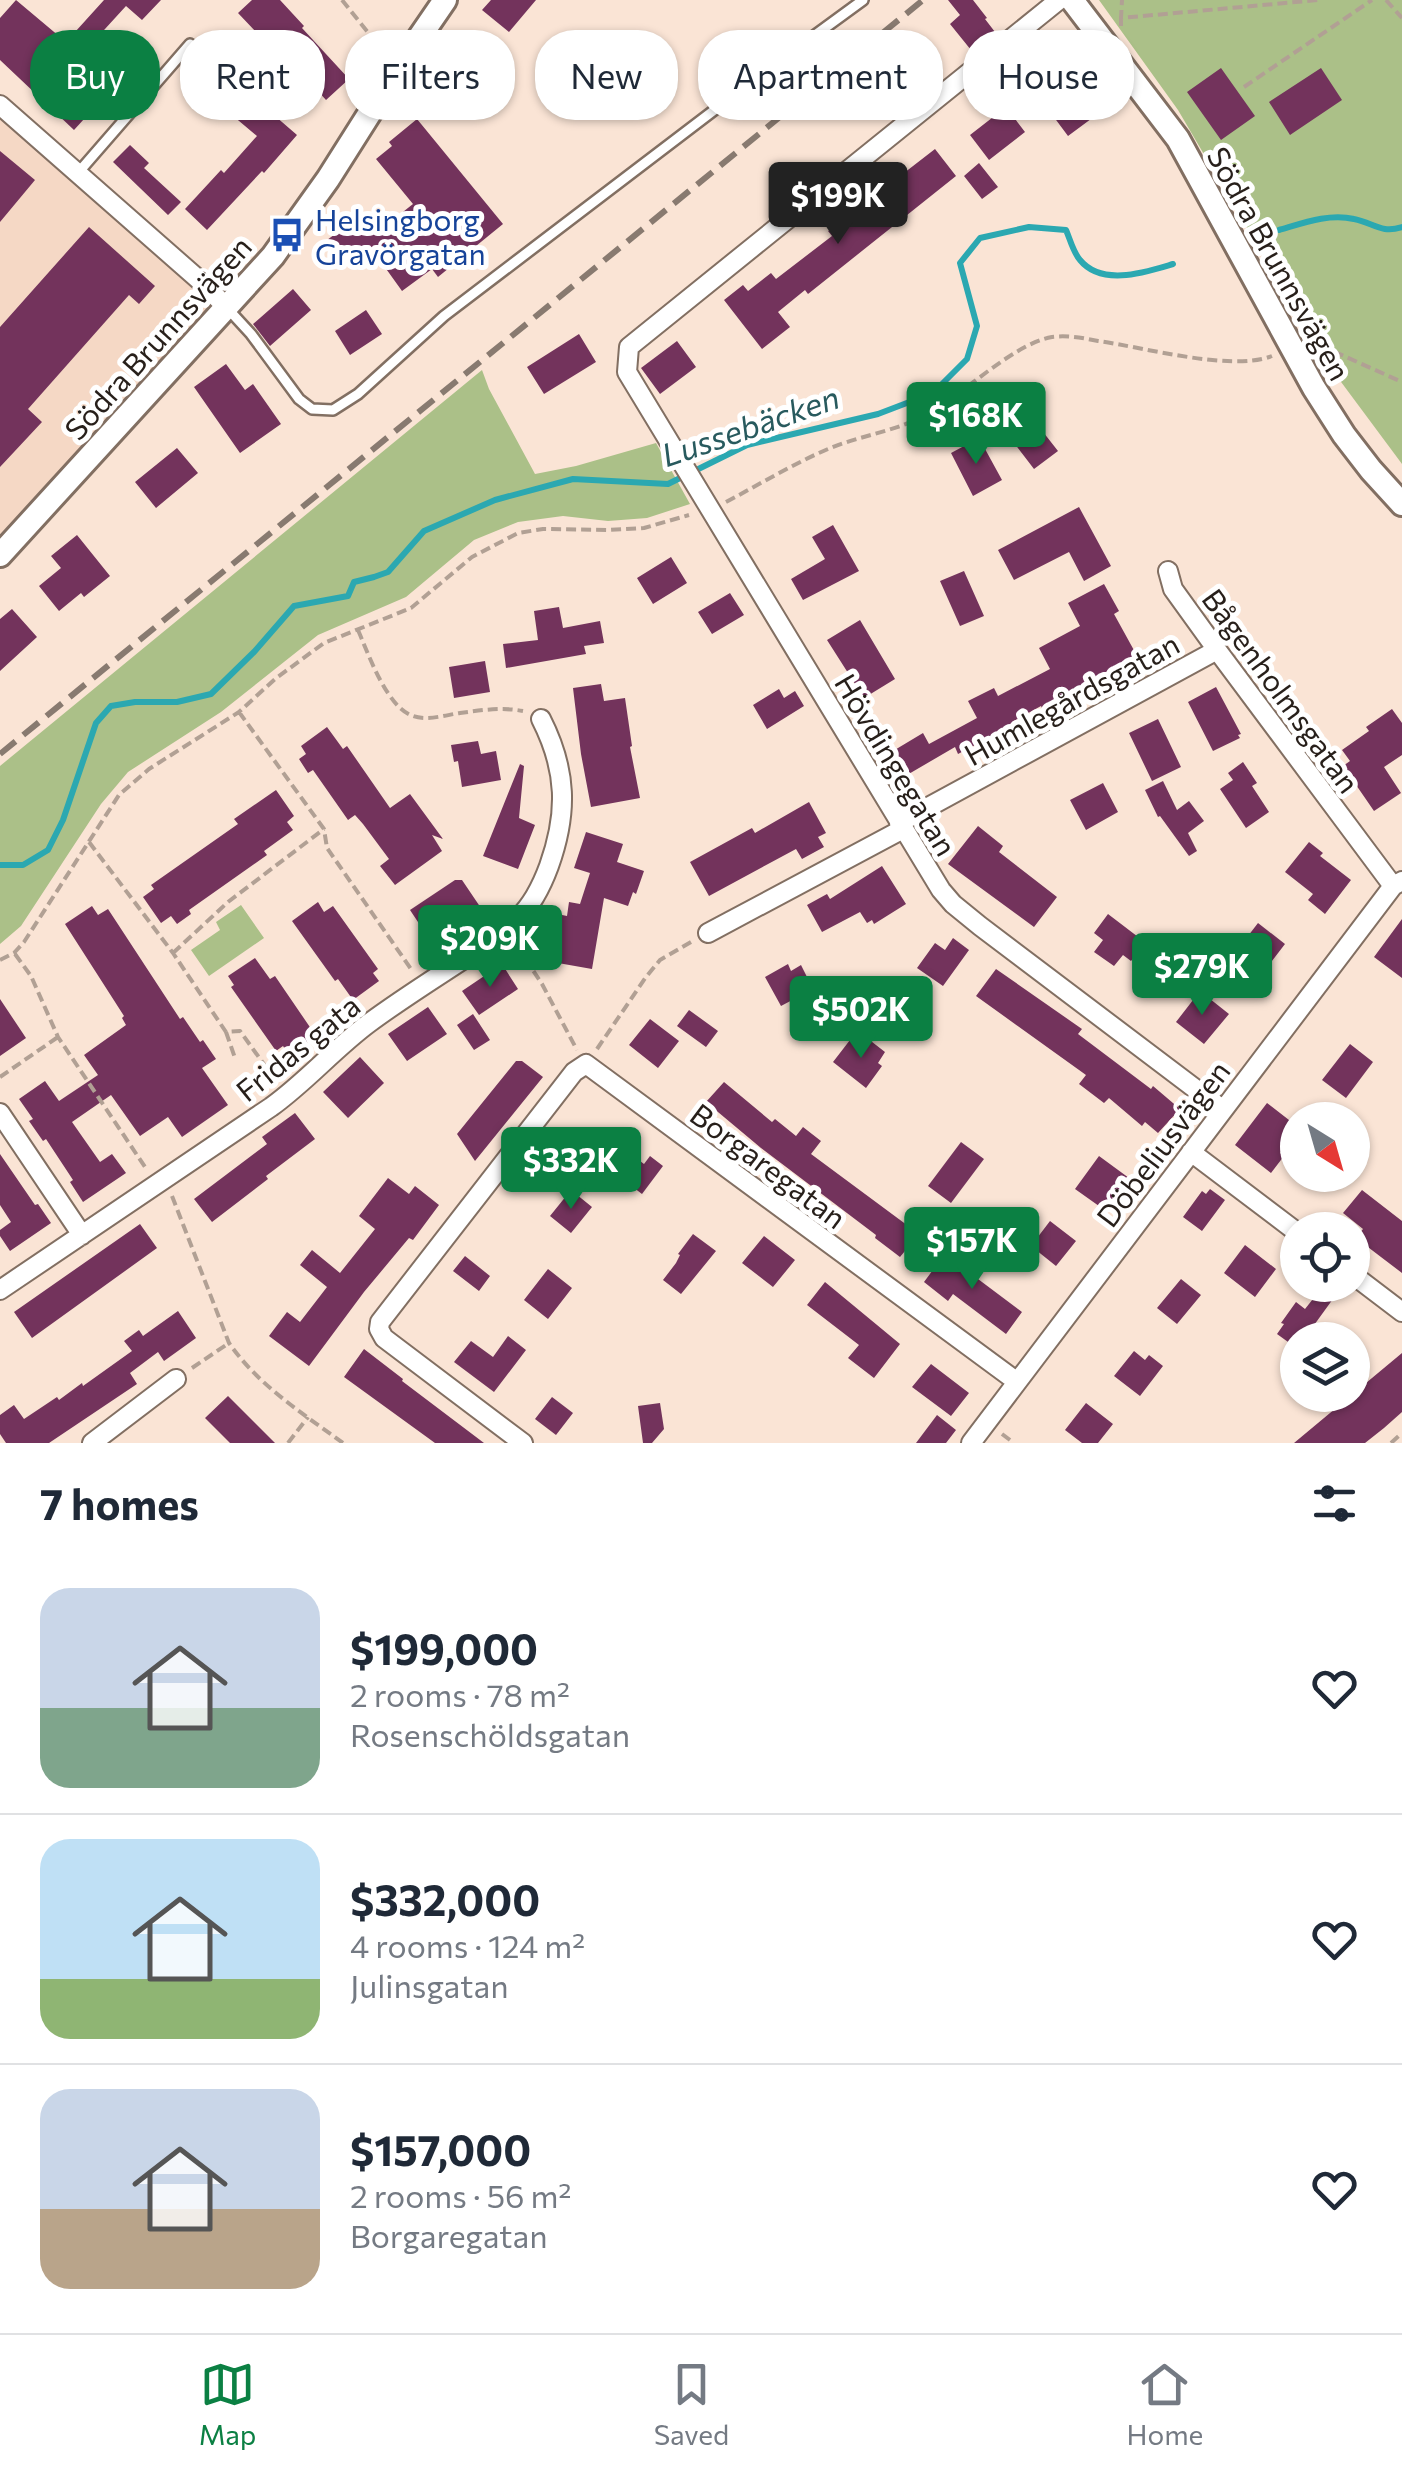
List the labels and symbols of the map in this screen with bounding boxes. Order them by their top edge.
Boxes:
street label: Södra Brunnsvägen [1200,140,1360,386]
pin: $199K [768,162,908,247]
place label: Helsingborg Gravörgatan [315,200,486,271]
bus stop icon: Helsingborg Gravörgatan [268,216,306,254]
street label: Södra Brunnsvägen [56,227,258,447]
water label: Lussebäcken [656,376,844,474]
pin: $168K [906,382,1046,467]
street label: Bågenholmsgatan [1196,581,1368,799]
street label: Humlegårdsgatan [957,624,1185,772]
street label: Hövdingegatan [828,666,966,862]
pin: $209K [420,905,560,990]
pin: $279K [1132,933,1272,1018]
pin: $502K [791,976,931,1061]
street label: Fridas gata [228,986,366,1108]
street label: Döbeliusvägen [1087,1053,1237,1233]
street label: Borgaregatan [684,1094,854,1236]
north arrow [1280,1102,1370,1192]
pin: $332K [501,1127,641,1212]
pin: $157K [902,1207,1042,1292]

